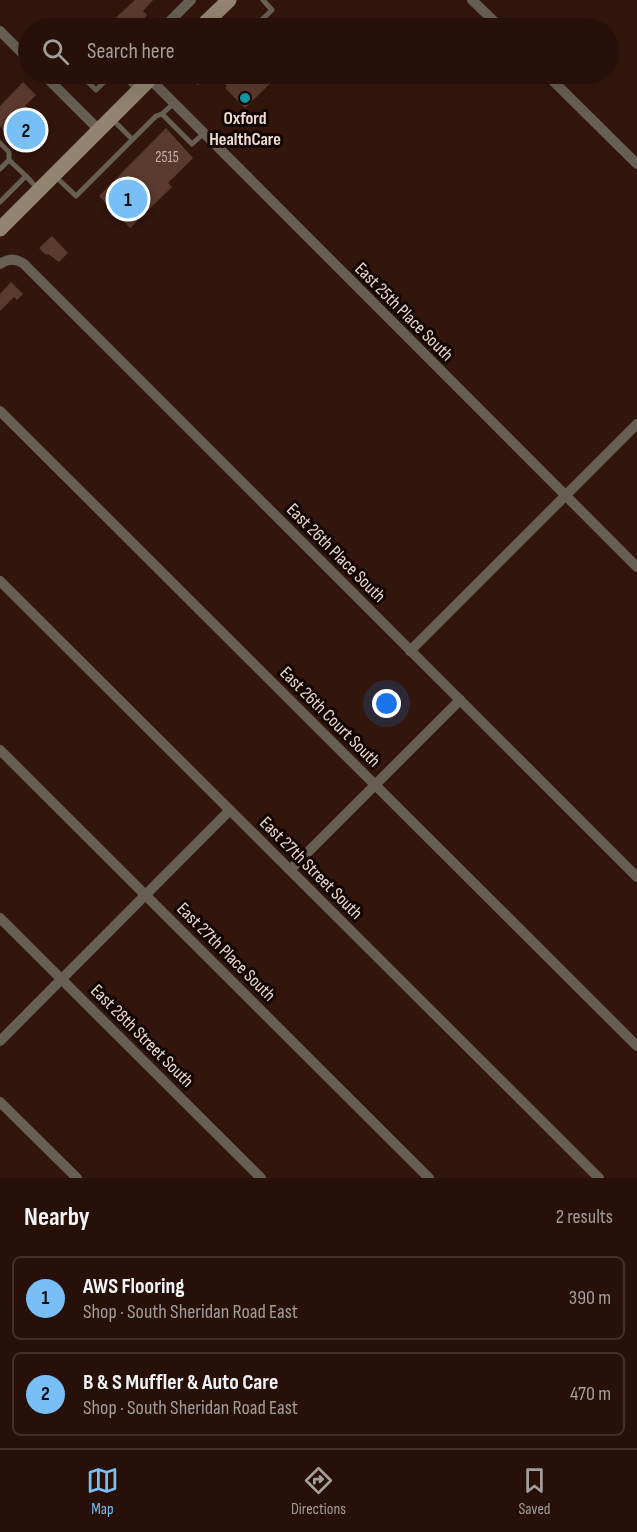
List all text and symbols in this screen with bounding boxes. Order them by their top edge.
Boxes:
search box [18,18,619,84]
icon: search [39,35,72,68]
text: Search here [87,38,174,65]
marker: Oxford HealthCare [238,91,252,105]
pin: 2 [6,108,46,152]
place label: Oxford HealthCare [209,108,281,150]
house number: 2515 [155,148,179,167]
pin: 1 [108,176,148,222]
street label: East 25th Place South [350,258,458,366]
street label: East 26th Place South [282,499,390,607]
street label: East 26th Court South [275,662,385,772]
your location [372,689,401,718]
street label: East 27th Street South [255,812,367,924]
street label: East 27th Place South [172,898,280,1006]
street label: East 28th Street South [86,980,198,1092]
text: Nearby [24,1202,90,1233]
text: 2 results [556,1205,613,1229]
text: AWS Flooring [83,1273,185,1300]
text: 1 [42,1286,49,1310]
text: 390 m [569,1286,611,1310]
text: Shop · South Sheridan Road East [83,1300,298,1324]
text: B & S Muffler & Auto Care [83,1369,278,1396]
text: 2 [41,1382,50,1406]
text: 470 m [570,1382,611,1406]
text: Shop · South Sheridan Road East [83,1396,298,1420]
tab: Map [86,1464,119,1519]
tab: Directions [291,1464,346,1519]
tab: Saved [518,1464,551,1519]

